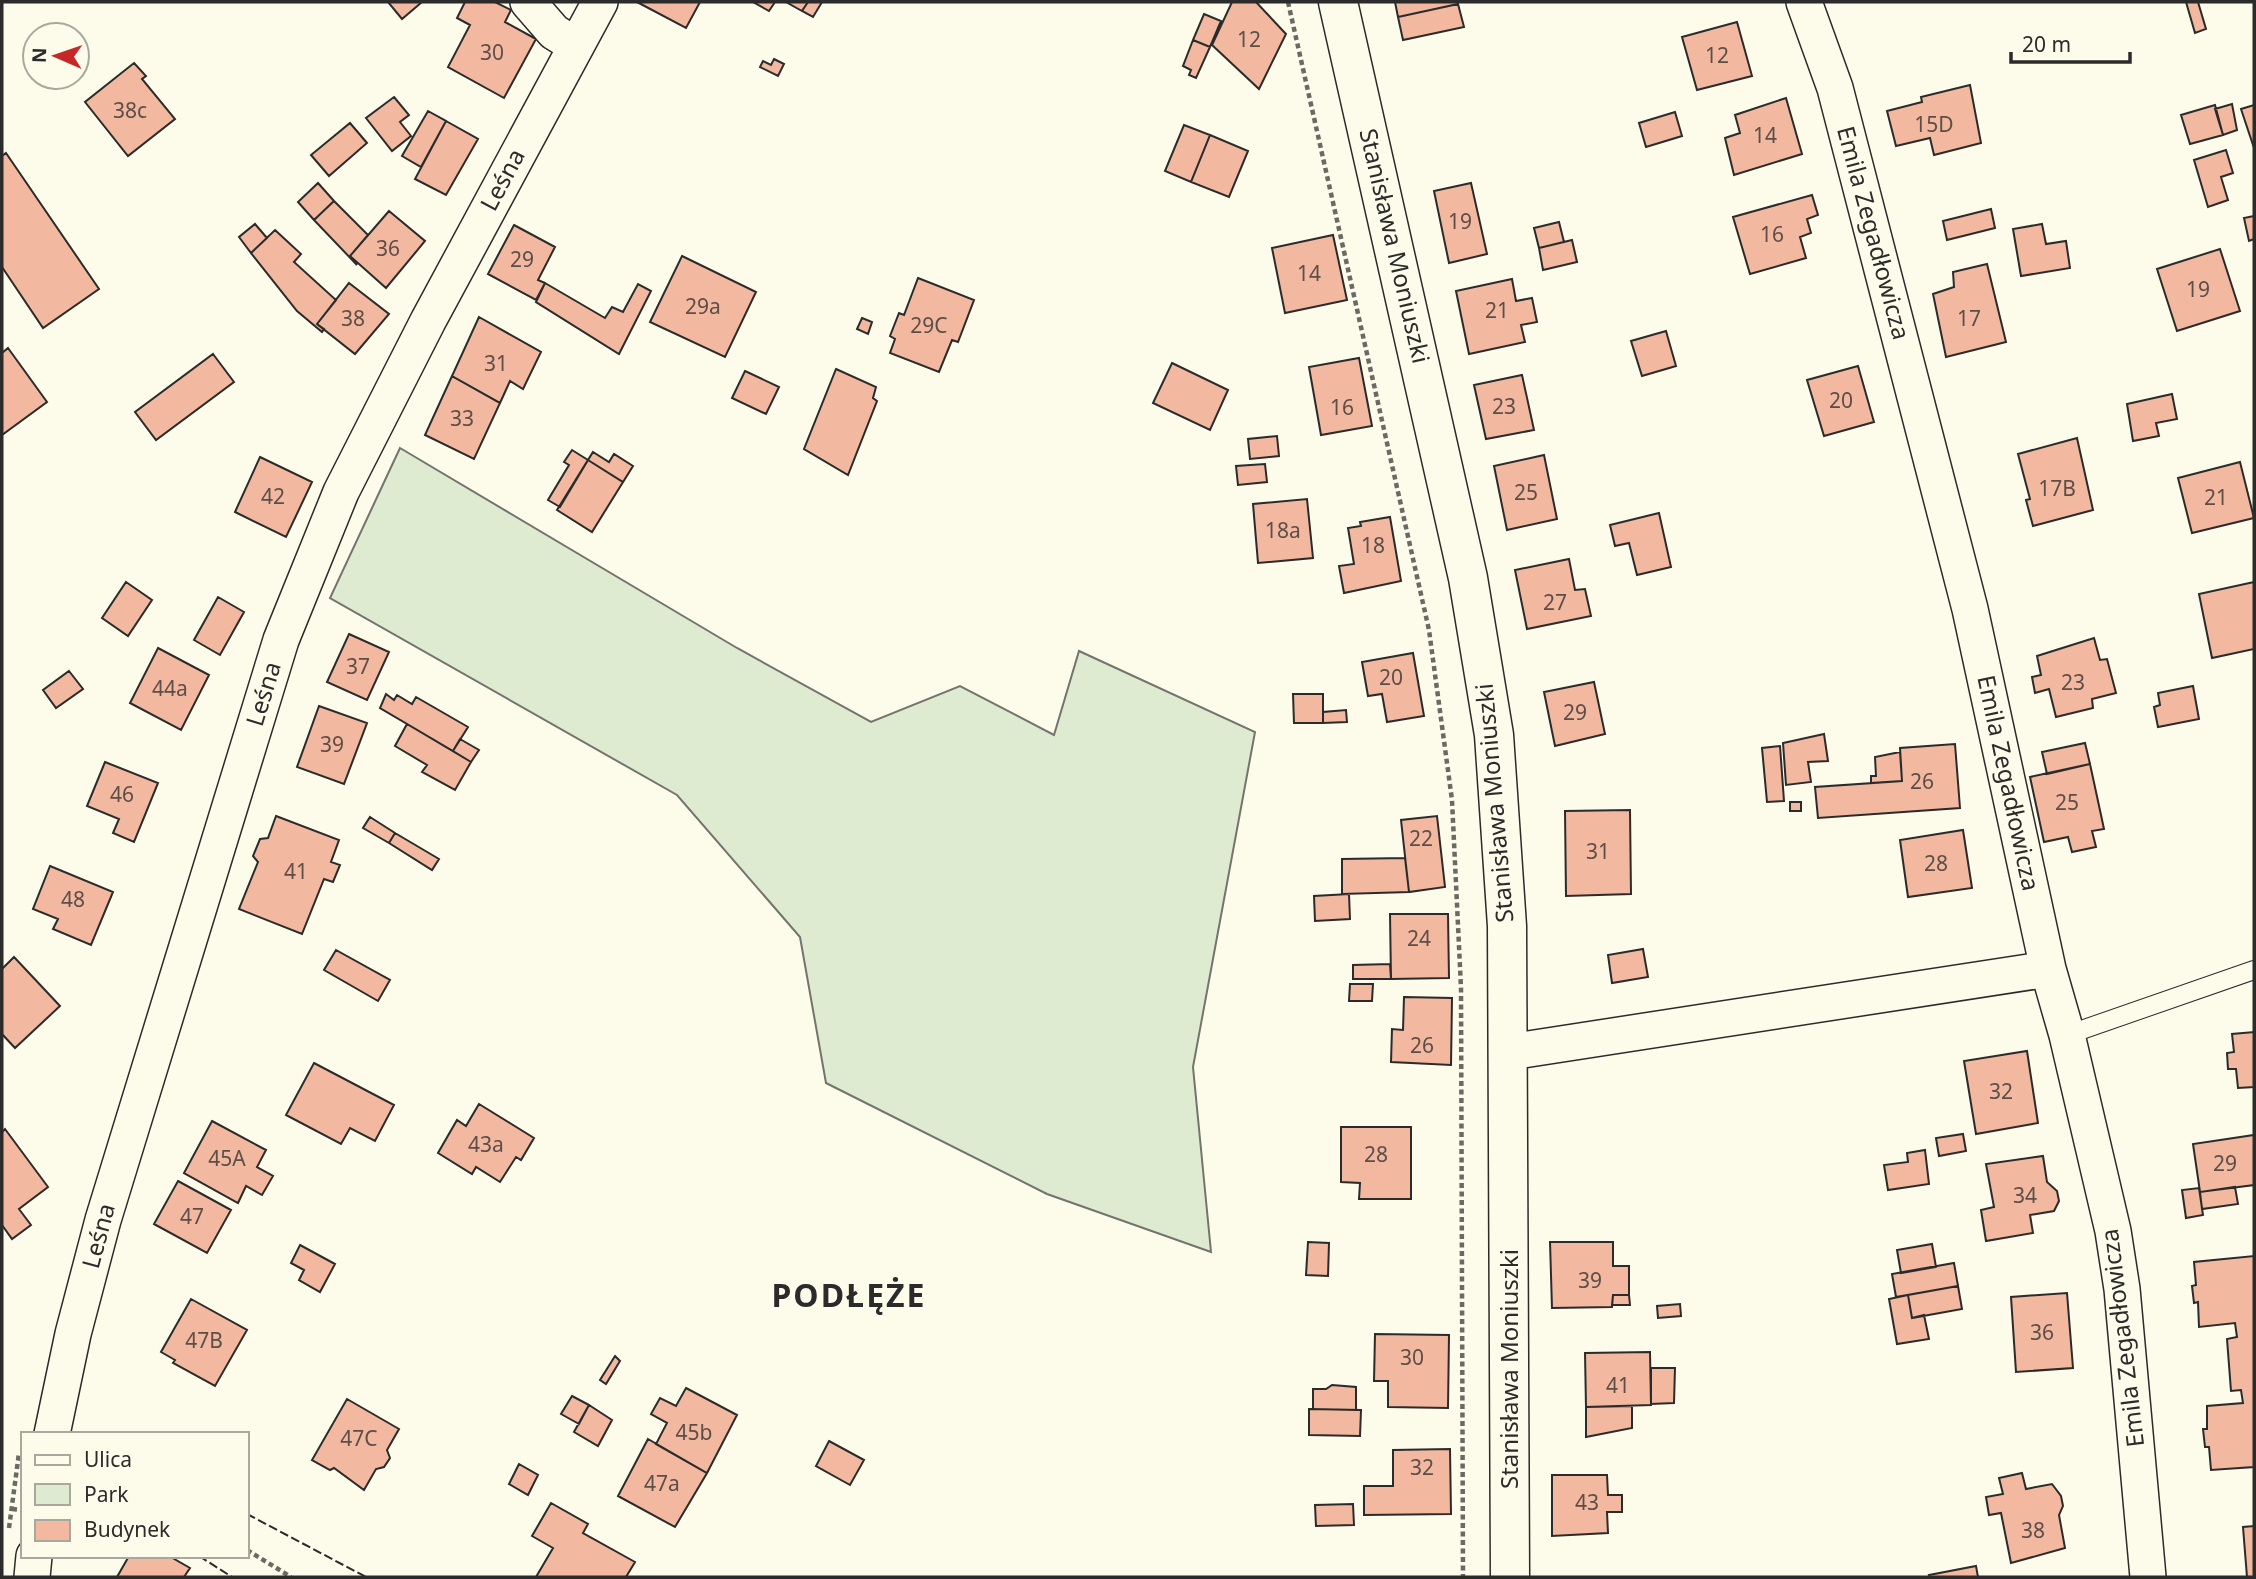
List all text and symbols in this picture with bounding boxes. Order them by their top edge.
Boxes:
north arrow [21,21,91,91]
scale bar [2011,21,2130,65]
house number: 12 [1237,25,1261,53]
text: 20 m [2022,30,2071,58]
house number: 30 [480,38,504,66]
house number: 12 [1705,41,1729,69]
text: N [26,47,52,64]
house number: 38c [113,96,147,124]
house number: 15D [1914,110,1954,138]
house number: 14 [1753,121,1777,149]
street label: Emila Zegadłowicza [1830,122,1919,343]
street label: Stanisława Moniuszki [1352,125,1439,366]
street label: Leśna [472,142,532,216]
house number: 19 [1448,207,1472,235]
house number: 16 [1760,220,1784,248]
house number: 36 [376,234,400,262]
house number: 29 [510,245,534,273]
house number: 14 [1297,259,1321,287]
house number: 19 [2186,275,2210,303]
house number: 29a [685,292,721,320]
house number: 21 [1485,296,1509,324]
house number: 38 [341,304,365,332]
house number: 17 [1957,304,1981,332]
house number: 29C [910,311,948,339]
house number: 31 [484,349,508,377]
house number: 20 [1829,386,1853,414]
house number: 23 [1492,392,1516,420]
house number: 16 [1330,393,1354,421]
house number: 33 [450,404,474,432]
house number: 17B [2038,474,2076,502]
house number: 25 [1514,478,1538,506]
house number: 42 [261,482,285,510]
house number: 21 [2204,483,2228,511]
house number: 18a [1265,516,1301,544]
house number: 18 [1361,531,1385,559]
house number: 27 [1543,588,1567,616]
house number: 37 [346,652,370,680]
street label: Leśna [237,657,288,730]
house number: 20 [1379,663,1403,691]
house number: 23 [2061,668,2085,696]
street label: Emila Zegadłowicza [1970,672,2048,894]
house number: 44a [152,674,188,702]
street label: Stanisława Moniuszki [1467,682,1520,924]
house number: 29 [1563,698,1587,726]
house number: 39 [320,730,344,758]
house number: 26 [1910,767,1934,795]
house number: 46 [110,780,134,808]
house number: 25 [2055,788,2079,816]
house number: 22 [1409,824,1433,852]
house number: 31 [1586,837,1610,865]
house number: 28 [1924,849,1948,877]
house number: 41 [284,857,308,885]
house number: 48 [61,885,85,913]
house number: 24 [1407,924,1431,952]
house number: 26 [1410,1031,1434,1059]
house number: 32 [1989,1077,2013,1105]
house number: 43a [468,1130,504,1158]
house number: 28 [1364,1140,1388,1168]
house number: 45A [208,1144,246,1172]
house number: 29 [2213,1149,2237,1177]
house number: 34 [2013,1181,2037,1209]
street label: Leśna [73,1200,122,1272]
house number: 47 [180,1202,204,1230]
street label: Emila Zegadłowicza [2092,1227,2151,1449]
street label: Stanisława Moniuszki [1492,1249,1525,1489]
house number: 39 [1578,1266,1602,1294]
district label: PODŁĘŻE [771,1273,927,1316]
house number: 36 [2030,1318,2054,1346]
house number: 47B [185,1326,223,1354]
house number: 30 [1400,1343,1424,1371]
house number: 41 [1606,1371,1630,1399]
house number: 45b [676,1418,712,1446]
house number: 47C [340,1424,378,1452]
legend [21,1432,248,1558]
text: Ulica [84,1445,132,1473]
house number: 32 [1410,1453,1434,1481]
house number: 47a [644,1469,680,1497]
text: Park [84,1480,129,1508]
house number: 43 [1575,1488,1599,1516]
text: Budynek [84,1515,171,1543]
house number: 38 [2021,1516,2045,1544]

